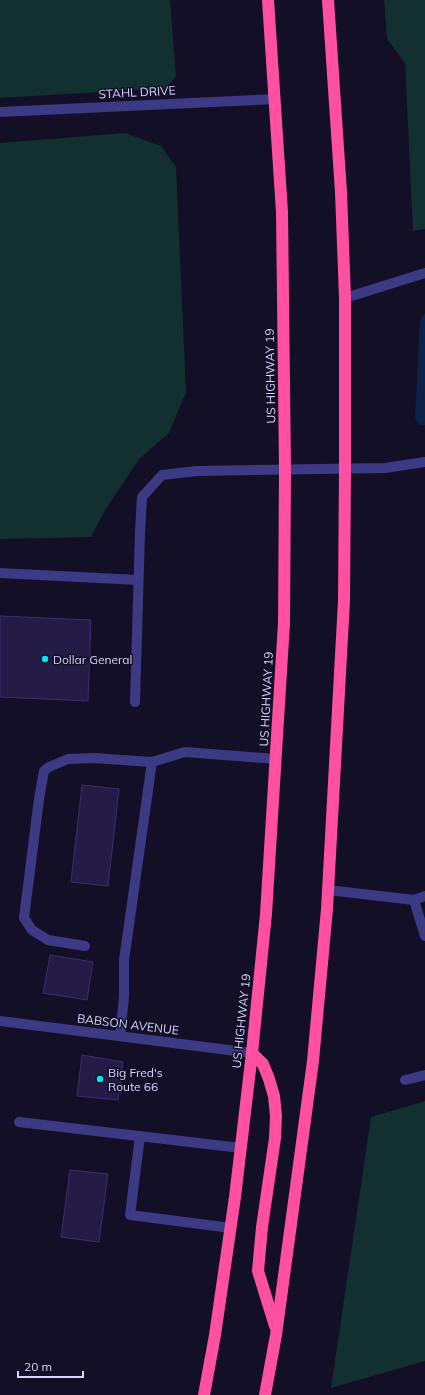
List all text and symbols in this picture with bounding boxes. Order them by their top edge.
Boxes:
street label: STAHL DRIVE [98,82,176,102]
street label: US HIGHWAY 19 [262,328,278,424]
street label: US HIGHWAY 19 [256,651,276,747]
place label: Dollar General [53,652,132,667]
marker: Dollar General [40,654,50,664]
street label: US HIGHWAY 19 [229,973,253,1069]
street label: BABSON AVENUE [76,1010,180,1038]
place label: Big Fred's Route 66 [108,1065,163,1094]
marker: Big Fred's Route 66 [95,1074,105,1084]
scale bar [18,1353,83,1379]
text: 20 m [24,1359,52,1374]

